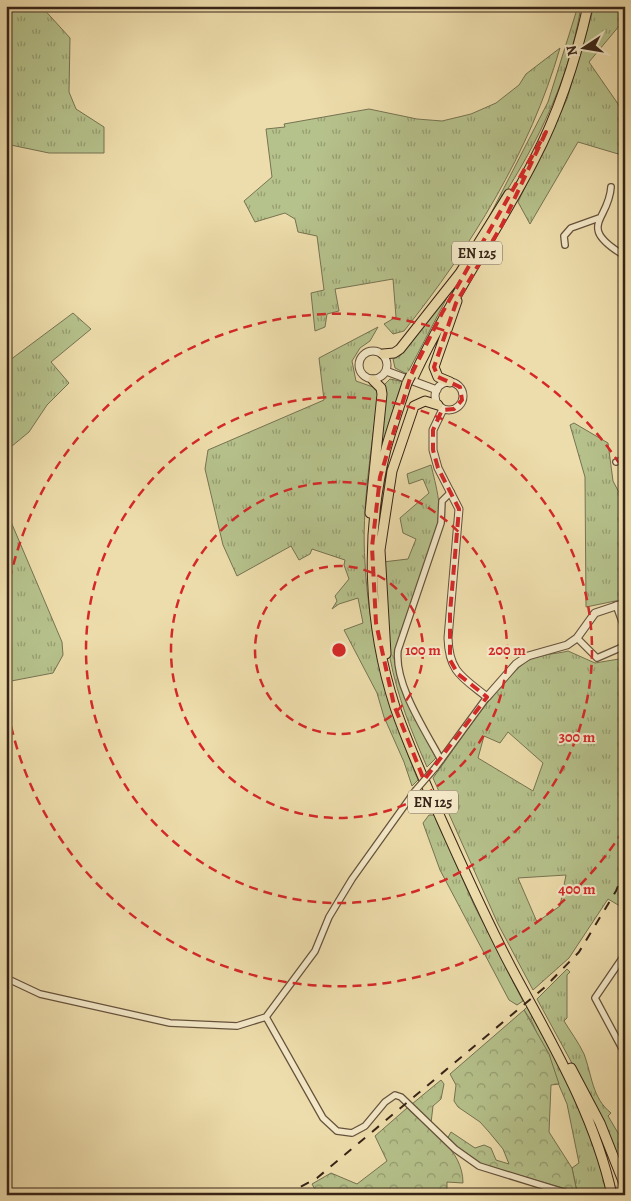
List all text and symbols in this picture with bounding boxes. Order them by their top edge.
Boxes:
north arrow [558,22,608,72]
text: N [561,44,582,58]
road number: EN 125 [452,242,502,264]
text: 100 m [405,640,441,660]
text: 200 m [488,640,526,660]
centre of rings [330,641,348,659]
text: 300 m [559,727,596,747]
road number: EN 125 [408,790,458,814]
text: 400 m [558,879,596,899]

